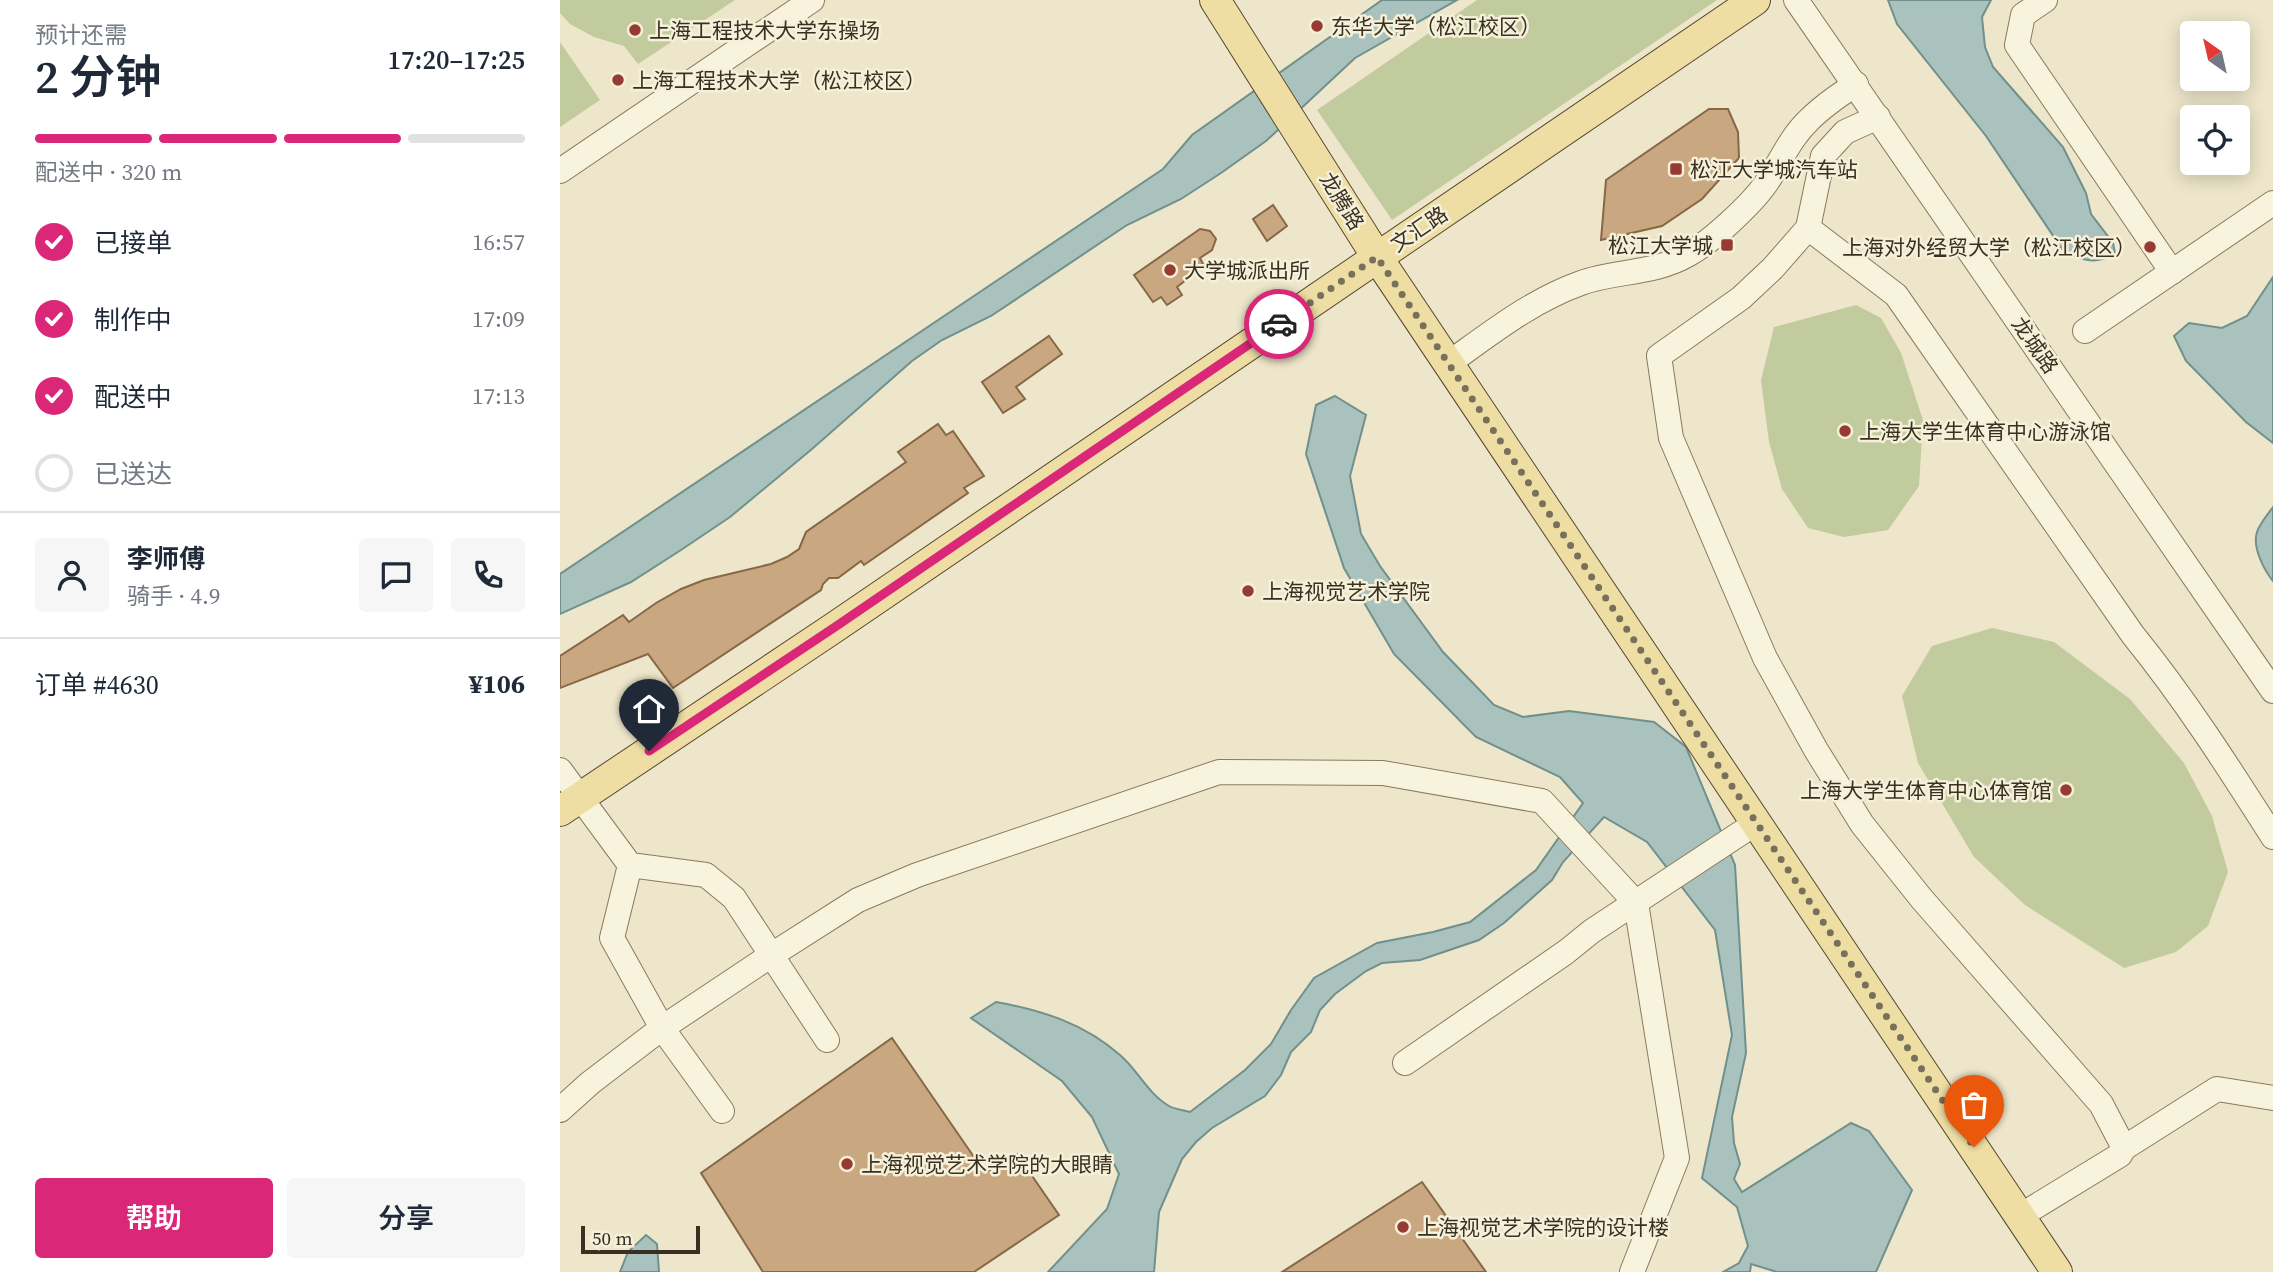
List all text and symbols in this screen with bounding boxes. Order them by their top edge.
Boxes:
place label: 东华大学（松江校区） [1331,12,1541,41]
place label: 上海工程技术大学东操场 [649,16,880,45]
marker: 东华大学（松江校区） [1309,18,1325,34]
text: 预计还需 [35,19,127,51]
north arrow [2180,21,2250,91]
map controls [2180,21,2250,175]
marker: 上海工程技术大学东操场 [627,22,643,38]
text: 17:20–17:25 [388,42,525,78]
text: 2 分钟 [35,45,161,108]
place label: 上海工程技术大学（松江校区） [632,66,926,95]
marker: 上海工程技术大学（松江校区） [610,72,626,88]
button: locate [2180,105,2250,175]
place label: 松江大学城汽车站 [1690,155,1858,184]
text: 配送中 · 320 m [35,156,182,188]
marker: 松江大学城汽车站 [1668,161,1684,177]
street label: 龙腾路 [1313,167,1371,235]
street label: 文汇路 [1385,199,1453,259]
icon: check [35,223,73,261]
text: 已接单 [94,225,172,261]
text: 16:57 [472,226,525,258]
place label: 松江大学城 [1608,231,1713,260]
place label: 上海对外经贸大学（松江校区） [1842,233,2136,262]
marker: 松江大学城 [1719,237,1735,253]
marker: 上海对外经贸大学（松江校区） [2142,239,2158,255]
place label: 大学城派出所 [1184,256,1310,285]
marker: 大学城派出所 [1162,262,1178,278]
courier [1244,289,1314,359]
icon: check [35,300,73,338]
text: 制作中 [94,302,172,338]
text: 17:09 [472,303,525,335]
icon: car [1260,305,1298,343]
street label: 龙城路 [2005,311,2065,379]
icon: check [35,377,73,415]
text: 配送中 [94,379,172,415]
text: 17:13 [472,380,525,412]
place label: 上海大学生体育中心游泳馆 [1859,417,2111,446]
marker: 上海大学生体育中心游泳馆 [1837,423,1853,439]
text: 已送达 [94,456,172,492]
button: person [35,538,109,612]
button: chat [359,538,433,612]
button: phone [451,538,525,612]
text: 李师傅 [127,541,205,577]
place label: 上海视觉艺术学院 [1262,577,1430,606]
text: 骑手 · 4.9 [127,580,221,612]
marker: 上海视觉艺术学院 [1240,583,1256,599]
text: ¥106 [469,666,525,702]
text: 订单 #4630 [35,667,159,703]
pin [619,679,679,751]
icon: home [630,690,668,728]
place label: 上海大学生体育中心体育馆 [1800,776,2052,805]
marker: 上海大学生体育中心体育馆 [2058,782,2074,798]
pin [1944,1075,2004,1147]
icon: bag [1955,1086,1993,1124]
place label: 上海视觉艺术学院的大眼睛 [861,1150,1113,1179]
marker: 上海视觉艺术学院的大眼睛 [839,1156,855,1172]
button: 帮助 [35,1178,273,1258]
button: 分享 [287,1178,525,1258]
place label: 上海视觉艺术学院的设计楼 [1417,1213,1669,1242]
marker: 上海视觉艺术学院的设计楼 [1395,1219,1411,1235]
scale bar [581,1223,700,1255]
text: 50 m [592,1225,633,1251]

